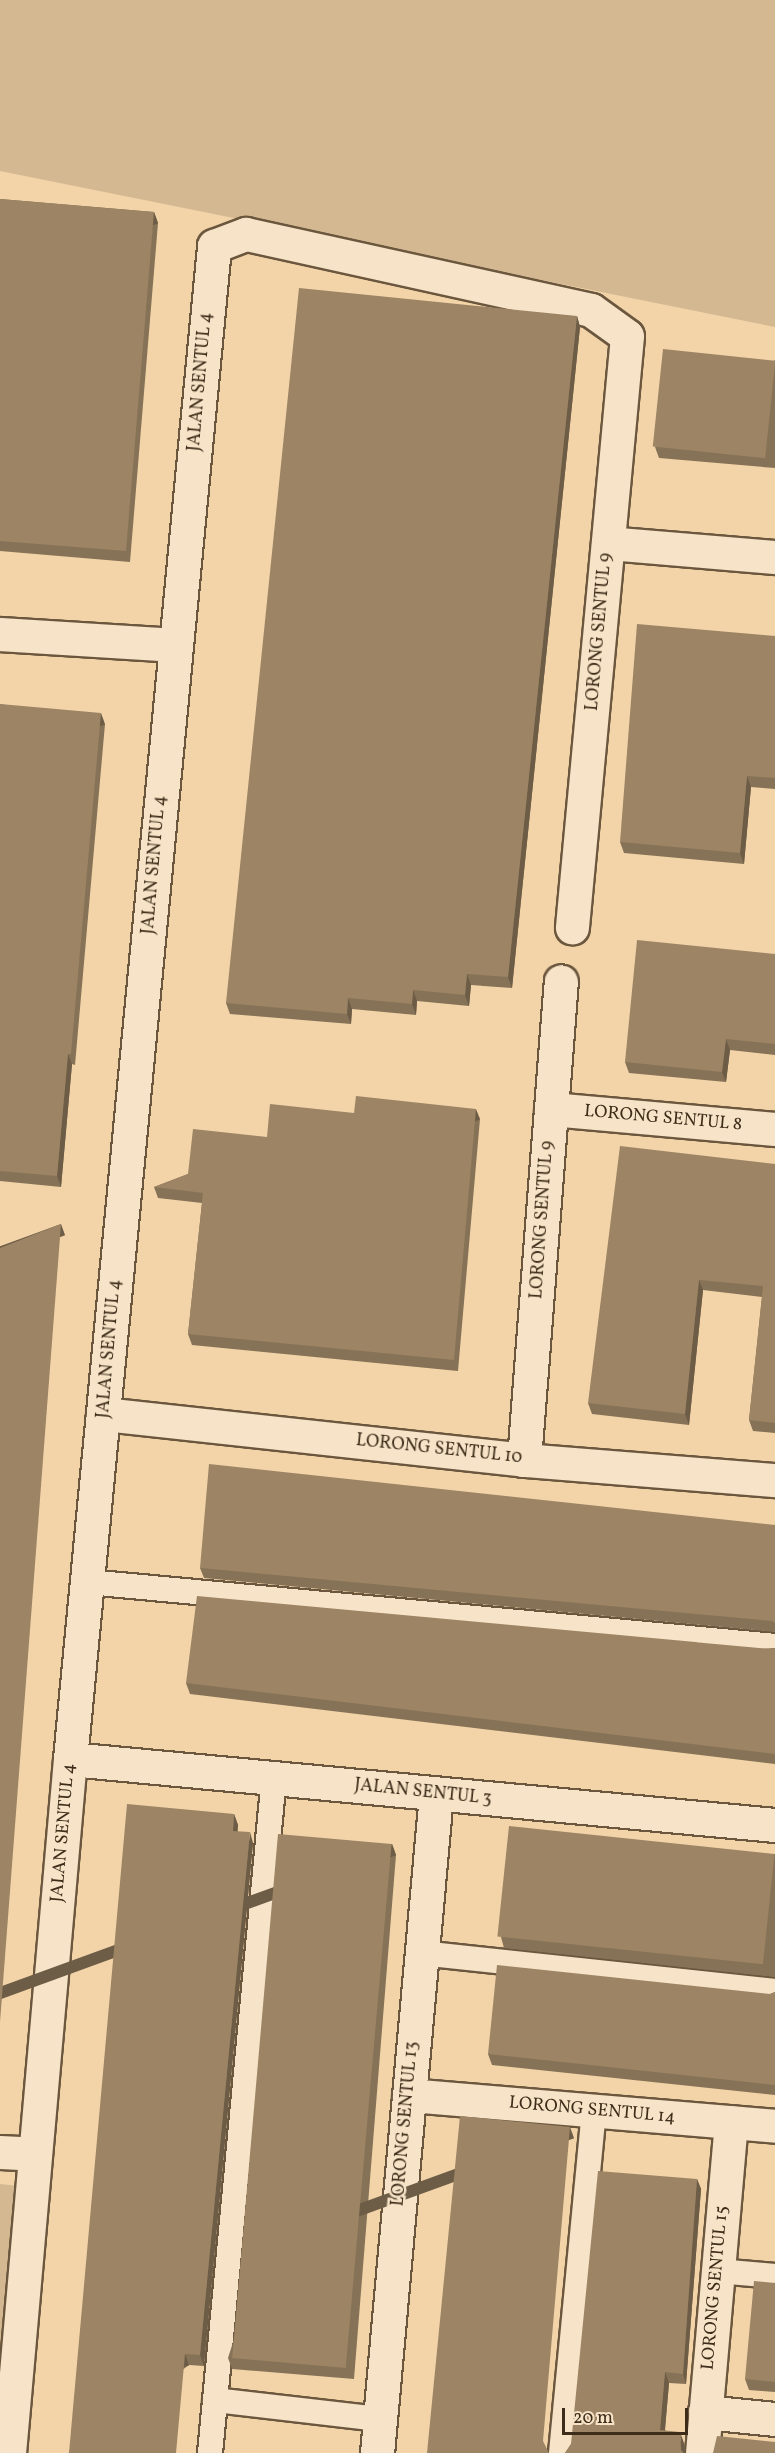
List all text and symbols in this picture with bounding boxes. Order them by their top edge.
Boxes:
street label: JALAN SENTUL 4 [184,312,218,452]
street label: LORONG SENTUL 9 [582,552,618,712]
street label: JALAN SENTUL 4 [138,795,172,935]
street label: LORONG SENTUL 8 [583,1101,743,1137]
street label: LORONG SENTUL 9 [527,1140,559,1300]
street label: JALAN SENTUL 4 [93,1279,127,1419]
street label: LORONG SENTUL 10 [355,1431,523,1469]
street label: JALAN SENTUL 4 [47,1763,81,1903]
street label: JALAN SENTUL 3 [353,1775,493,1811]
street label: LORONG SENTUL 13 [388,2041,424,2207]
street label: LORONG SENTUL 14 [508,2093,676,2129]
street label: LORONG SENTUL 15 [698,2205,734,2371]
scale bar [565,2396,691,2434]
text: 20 m [573,2406,613,2431]

